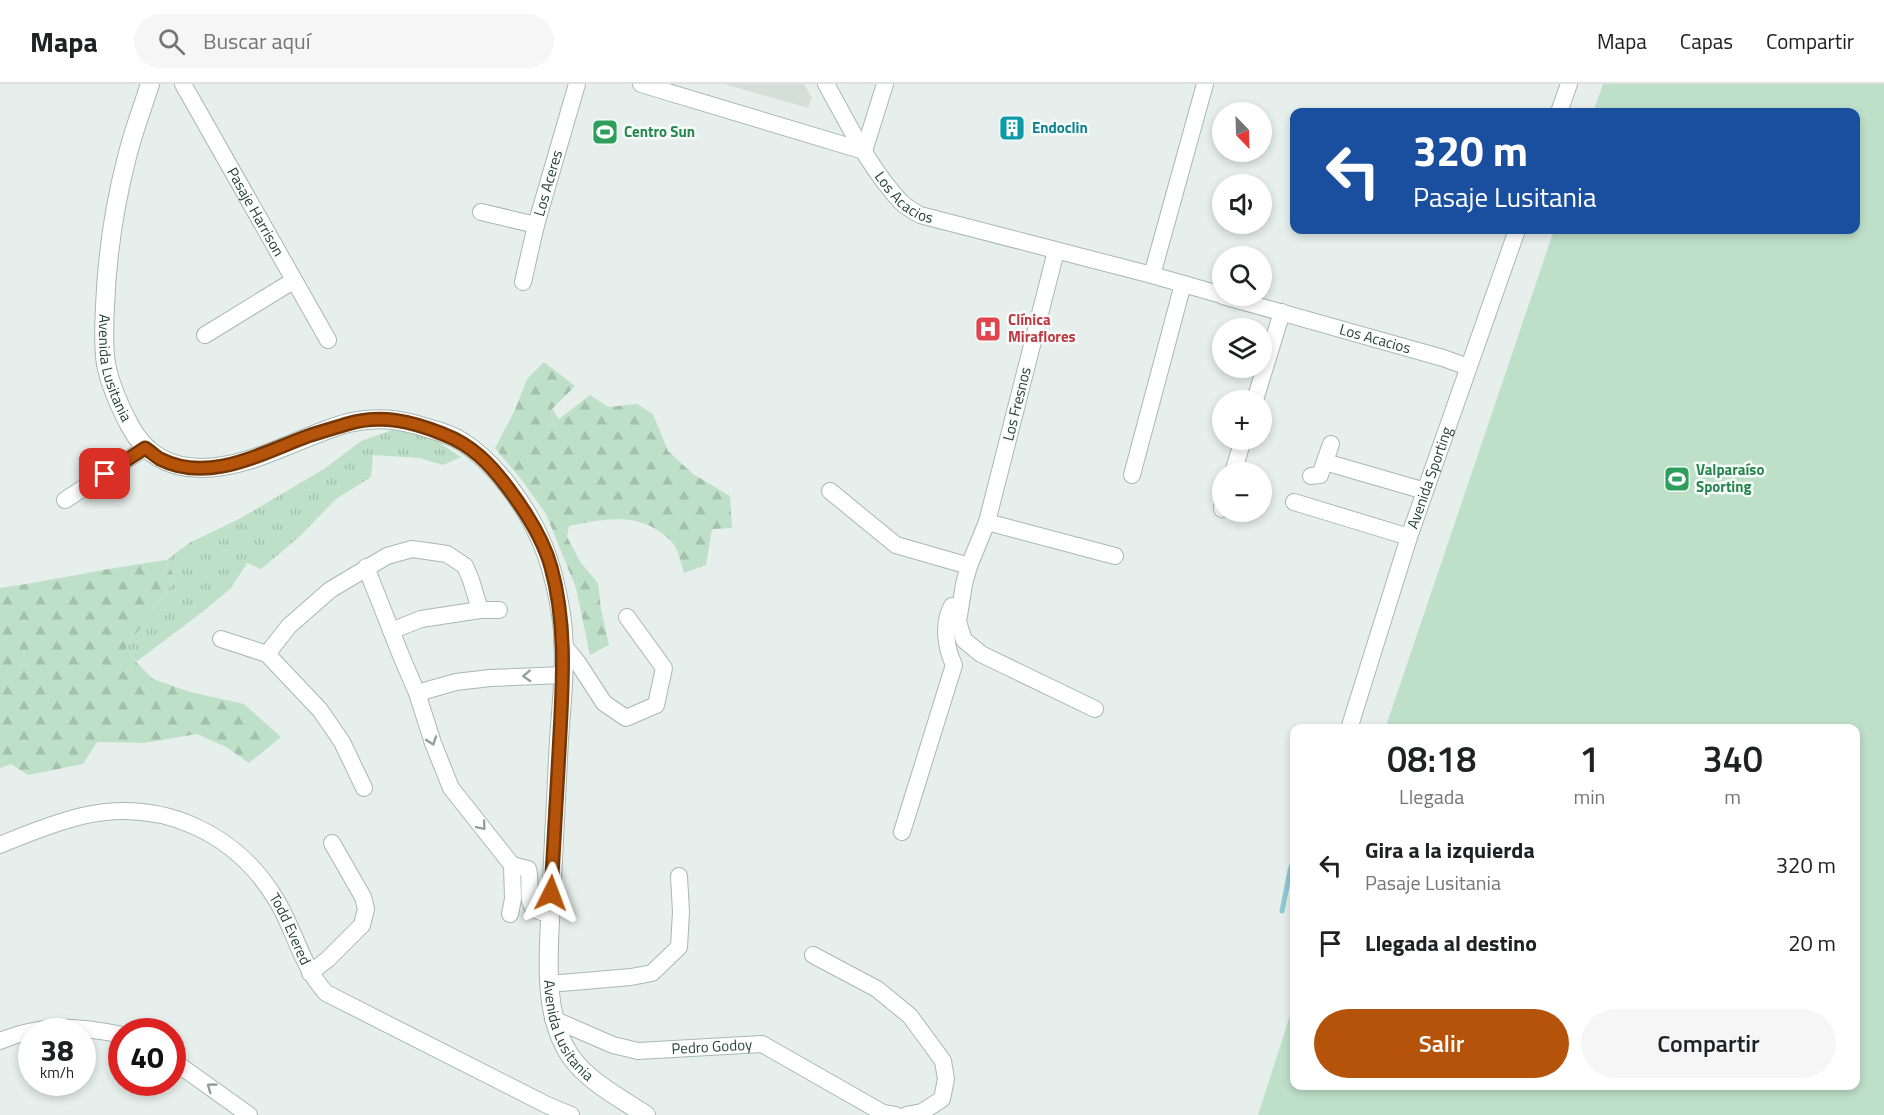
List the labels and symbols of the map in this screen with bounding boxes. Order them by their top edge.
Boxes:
north arrow [1212,102,1272,162]
building icon: Endoclin [997,113,1027,143]
place label: Endoclin [1032,116,1088,139]
sports icon: Centro Sun [590,117,620,147]
place label: Centro Sun [624,120,695,143]
street label: Los Aceres [527,147,568,219]
street label: Pasaje Harrison [221,163,290,261]
street label: Los Acacios [869,166,936,229]
place label: Clínica Miraflores [1008,308,1076,348]
street label: Avenida Lusitania [93,314,138,426]
hospital icon: Clínica Miraflores [973,314,1003,344]
street label: Los Acacios [1337,317,1413,359]
street label: Los Fresnos [996,364,1037,443]
street label: Avenida Sporting [1401,423,1458,532]
pin [79,448,130,499]
place label: Valparaíso Sporting [1696,458,1764,498]
sports icon: Valparaíso Sporting [1662,464,1692,494]
one-way arrow [522,670,531,683]
one-way arrow [425,735,438,746]
one-way arrow [474,819,485,830]
position arrow [519,861,583,925]
street label: Todd Evered [264,888,317,969]
street label: Avenida Lusitania [538,979,599,1087]
speed limit sign: 40 [108,1018,186,1096]
street label: Pedro Godoy [671,1033,753,1060]
one-way arrow [206,1084,217,1095]

